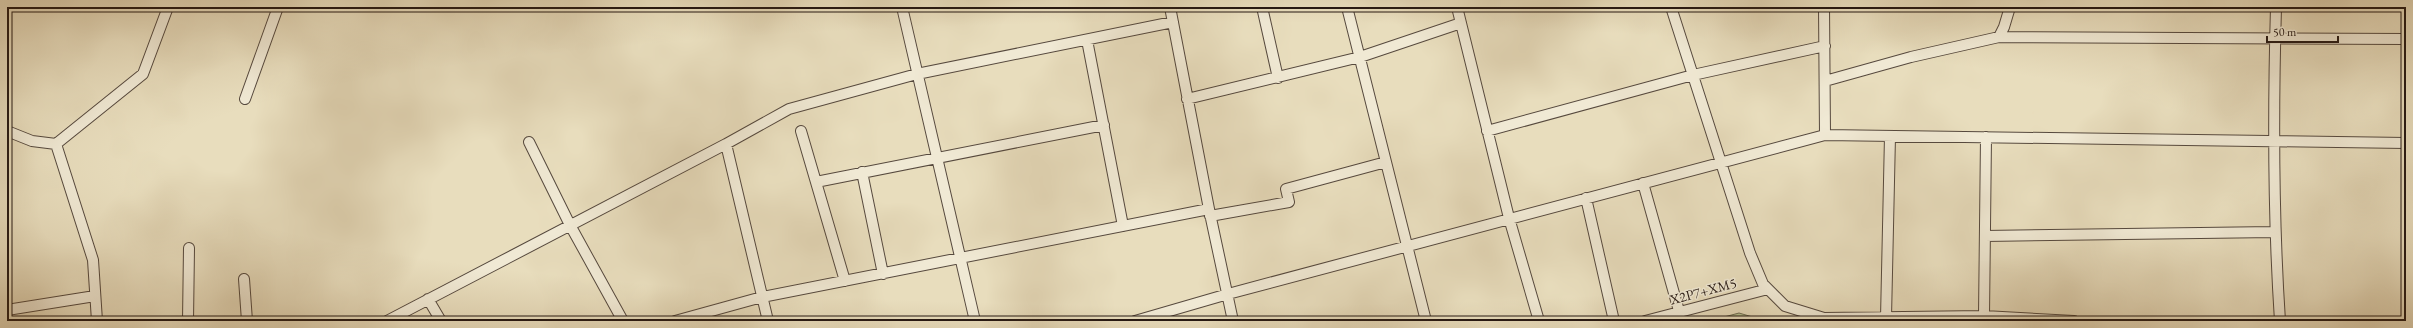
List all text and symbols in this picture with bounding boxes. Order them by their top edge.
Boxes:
scale bar [2267,18,2338,44]
text: 50 m [2273,24,2297,40]
street label: X2P7+XM5 [1667,273,1738,309]

